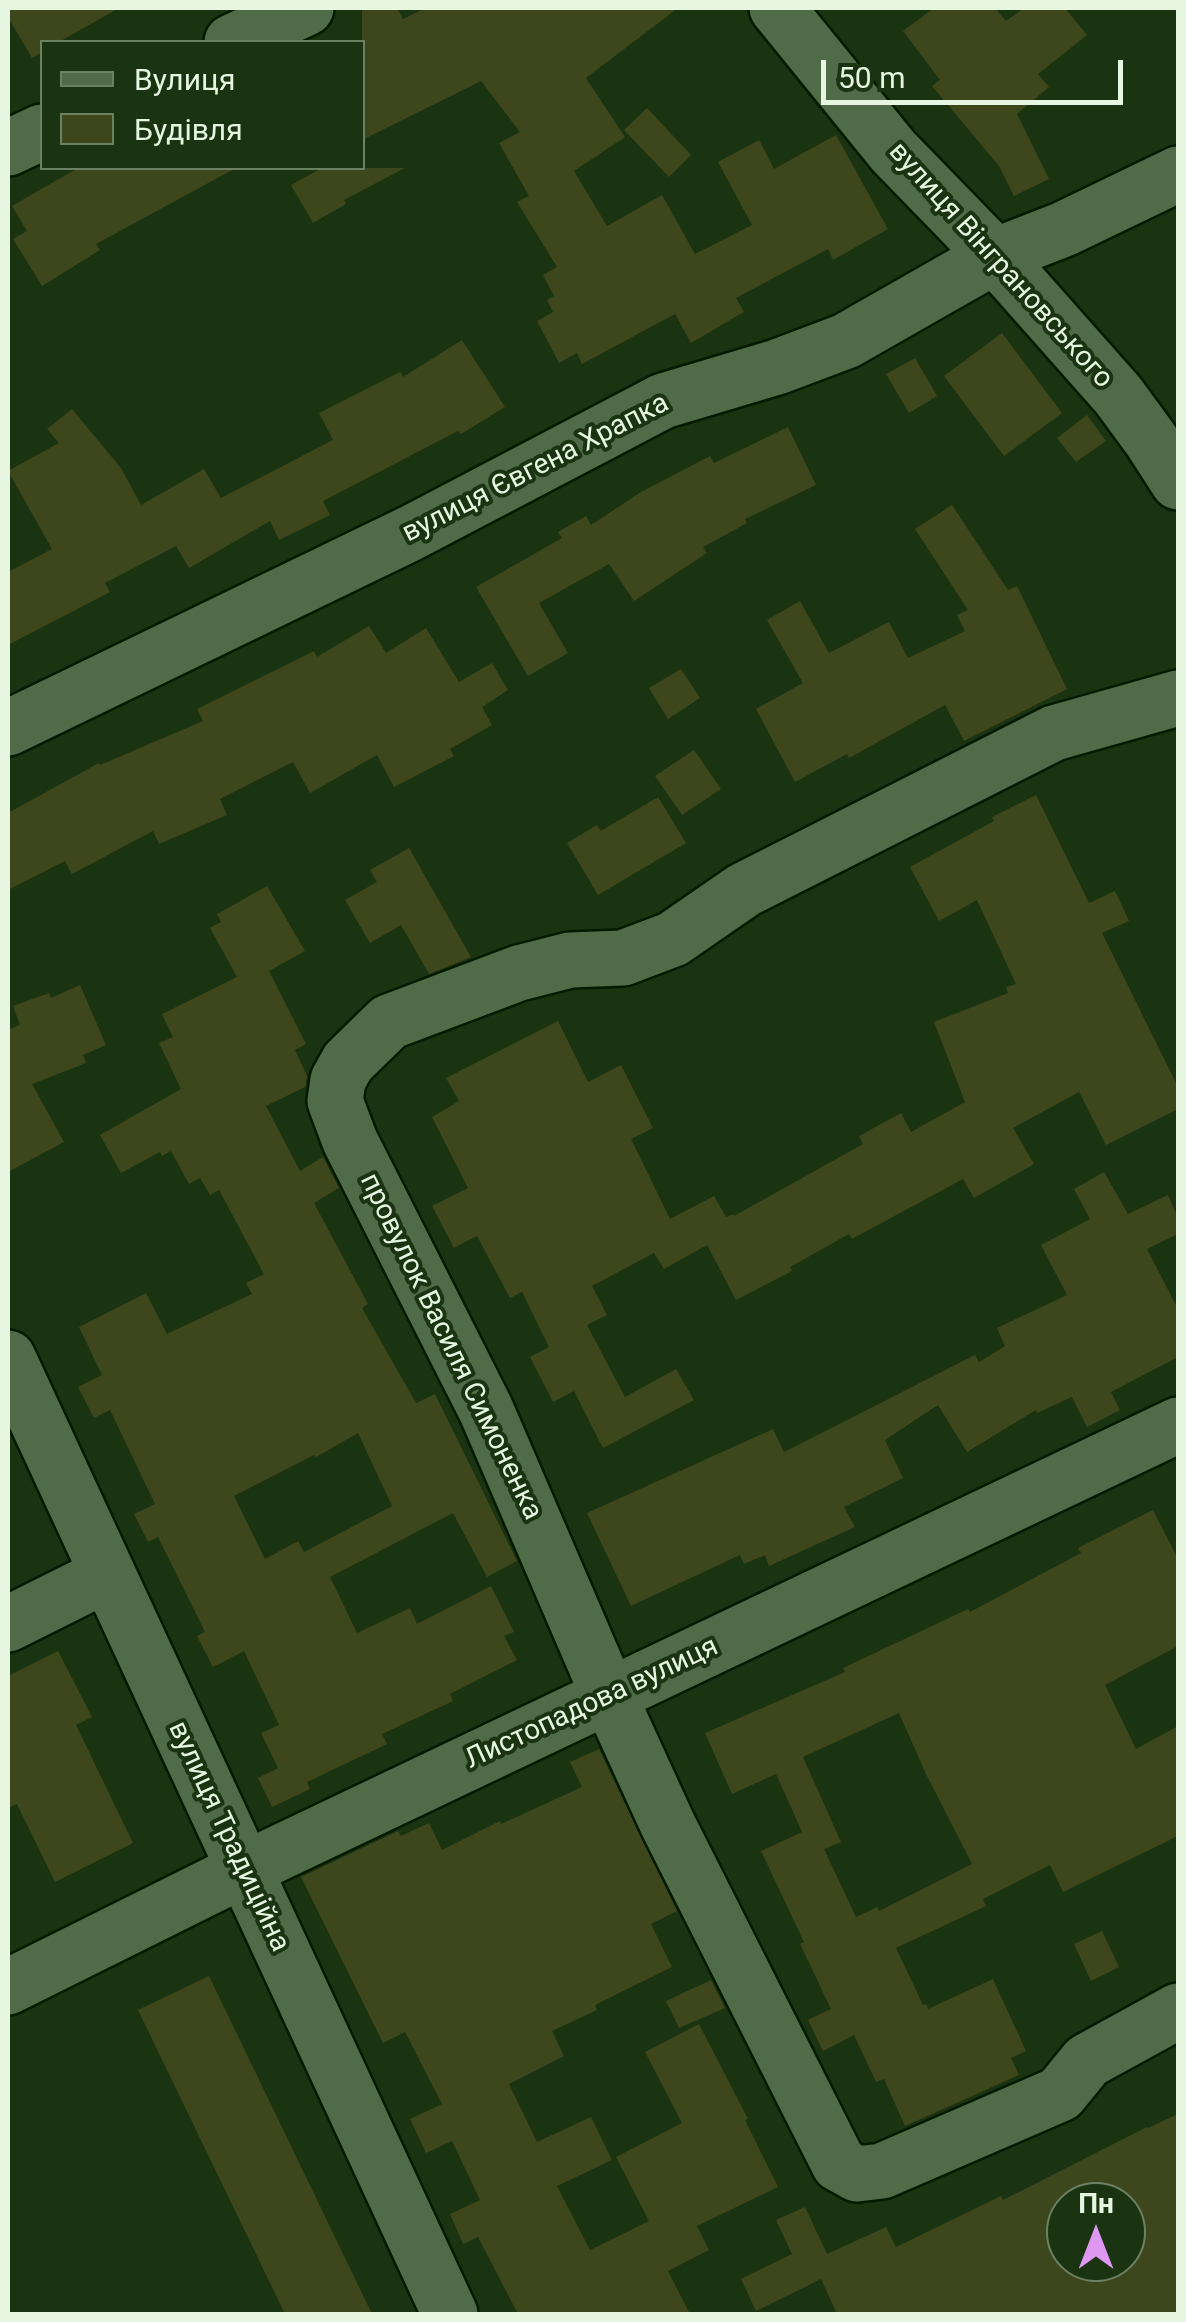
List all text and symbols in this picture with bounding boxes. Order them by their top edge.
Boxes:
legend [40,40,365,170]
scale bar [826,40,1128,102]
text: 50 m [838,60,905,95]
text: Вулиця [134,62,235,97]
text: Будівля [134,112,243,147]
street label: вулиця Вінграновського [881,136,1119,396]
street label: вулиця Євгена Храпка [397,387,675,551]
street label: провулок Василя Симоненка [351,1168,549,1526]
street label: Листопадова вулиця [460,1631,724,1777]
street label: вулиця Традиційна [160,1717,296,1957]
north arrow [1046,2182,1146,2282]
text: Пн [1078,2187,1114,2220]

